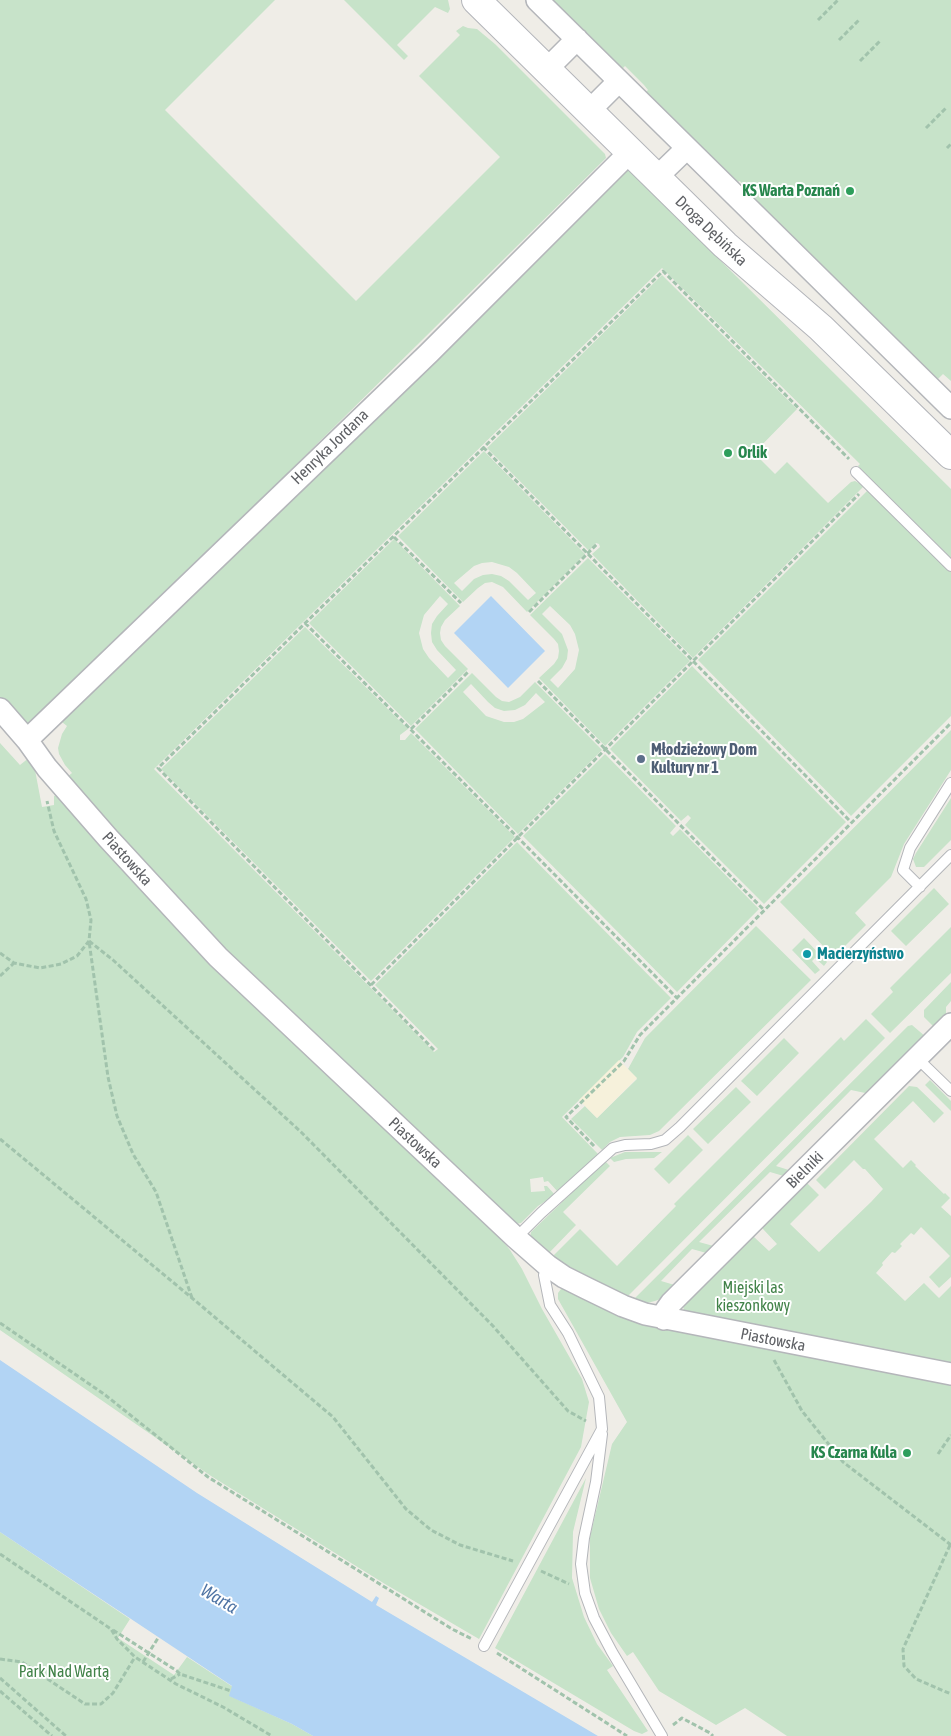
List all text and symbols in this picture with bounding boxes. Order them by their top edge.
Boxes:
place label: KS Warta Poznań [742,181,840,201]
marker: KS Warta Poznań [844,185,856,197]
street label: Droga Dębińska [671,192,751,270]
street label: Henryka Jordana [287,405,373,489]
place label: Orlik [738,443,767,463]
marker: Orlik [722,447,734,459]
place label: Młodzieżowy Dom Kultury nr 1 [651,740,757,778]
marker: Młodzieżowy Dom Kultury nr 1 [635,753,647,765]
street label: Piastowska [98,828,156,890]
place label: Macierzyństwo [817,944,904,964]
marker: Macierzyństwo [801,948,813,960]
street label: Piastowska [384,1114,446,1172]
street label: Bielniki [782,1147,828,1193]
park label: Miejski las kieszonkowy [716,1278,790,1316]
street label: Piastowska [739,1324,807,1356]
place label: KS Czarna Kula [811,1443,897,1463]
marker: KS Czarna Kula [901,1447,913,1459]
water label: Warta [197,1580,241,1618]
park label: Park Nad Wartą [19,1662,109,1682]

